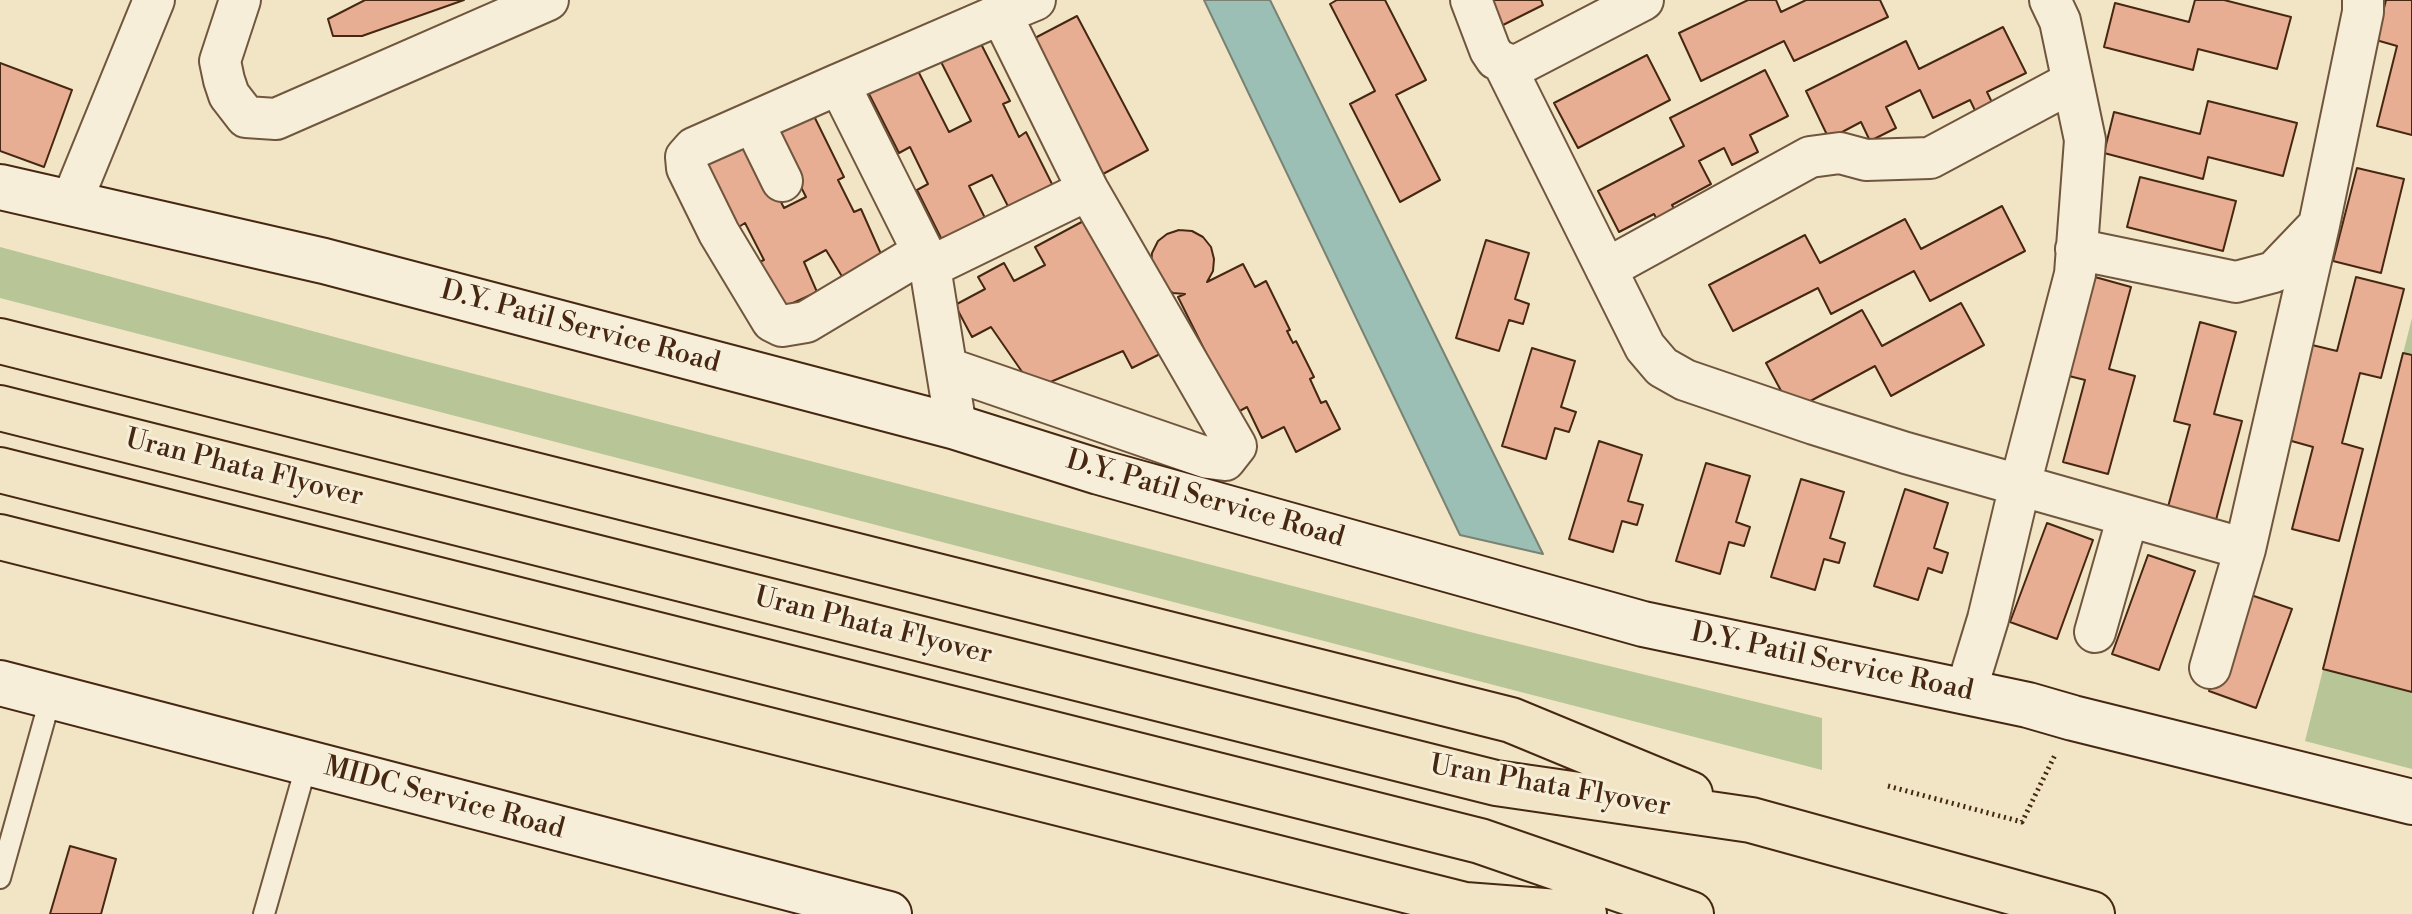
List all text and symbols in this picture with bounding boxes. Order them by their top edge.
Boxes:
street label: D.Y. Patil Service Road [437,275,723,381]
street label: Uran Phata Flyover [122,423,366,515]
street label: D.Y. Patil Service Road [1062,444,1348,556]
street label: Uran Phata Flyover [751,581,995,673]
street label: D.Y. Patil Service Road [1688,617,1976,709]
street label: Uran Phata Flyover [1427,749,1673,825]
street label: MIDC Service Road [320,751,568,847]

